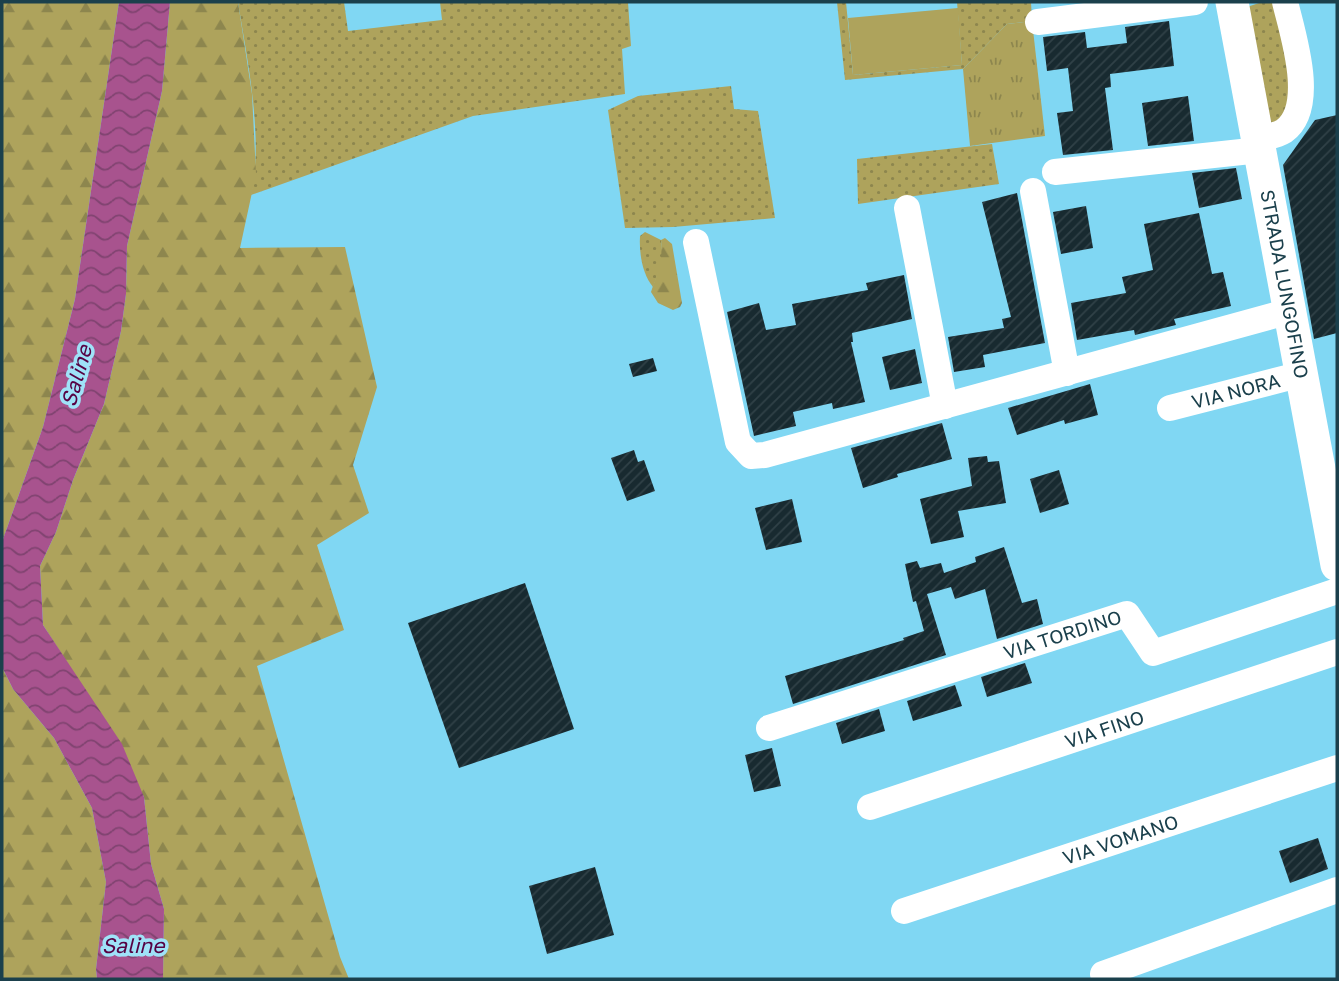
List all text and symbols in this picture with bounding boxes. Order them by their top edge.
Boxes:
street label: STRADA LUNGOFINO [1256,188,1314,380]
water label: Saline [55,340,98,409]
street label: VIA NORA [1189,368,1283,413]
street label: VIA TORDINO [1001,605,1124,664]
street label: VIA FINO [1062,705,1147,753]
street label: VIA VOMANO [1060,809,1181,869]
water label: Saline [102,932,166,958]

